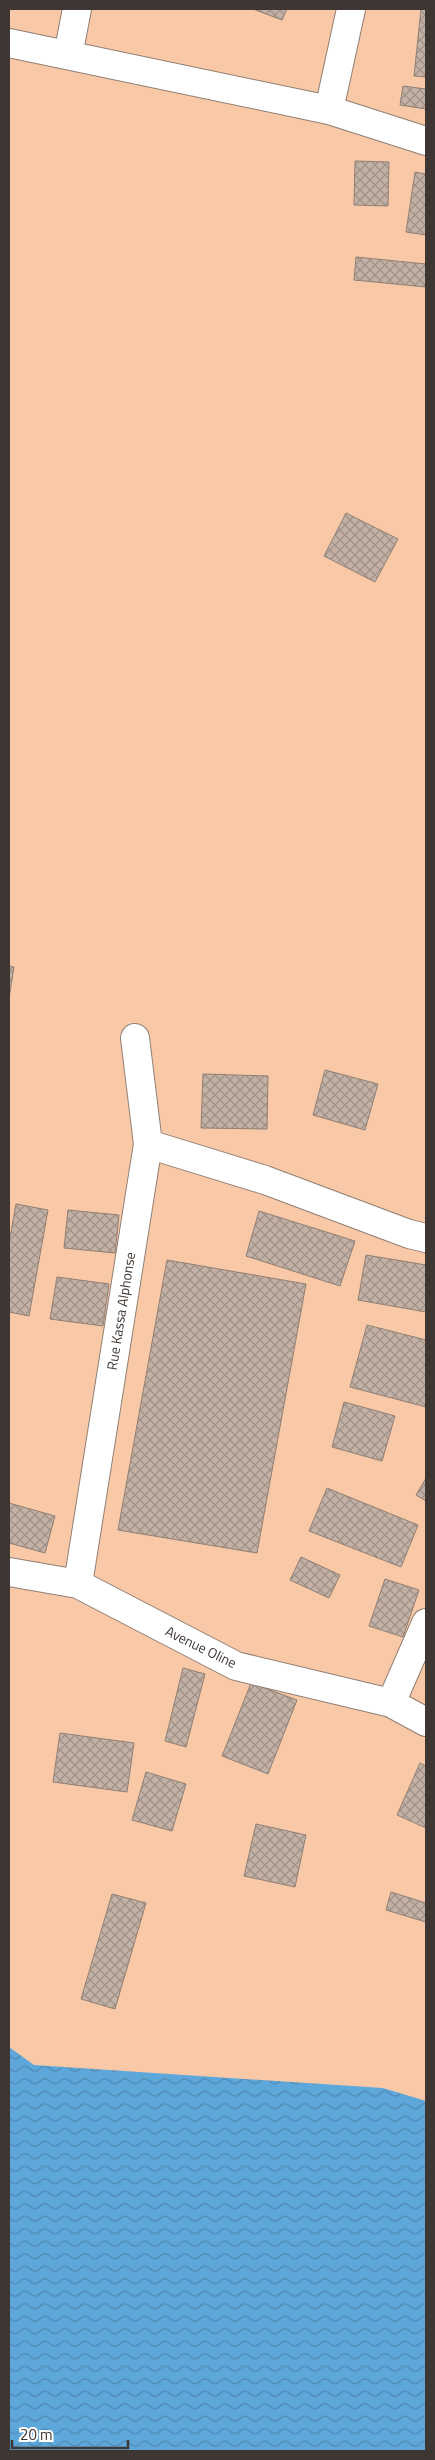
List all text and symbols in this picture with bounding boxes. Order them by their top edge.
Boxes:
street label: Rue Kassa Alphonse [101,1250,140,1371]
street label: Avenue Oline [162,1620,240,1673]
scale bar [12,2418,129,2450]
text: 20 m [20,2423,53,2446]

